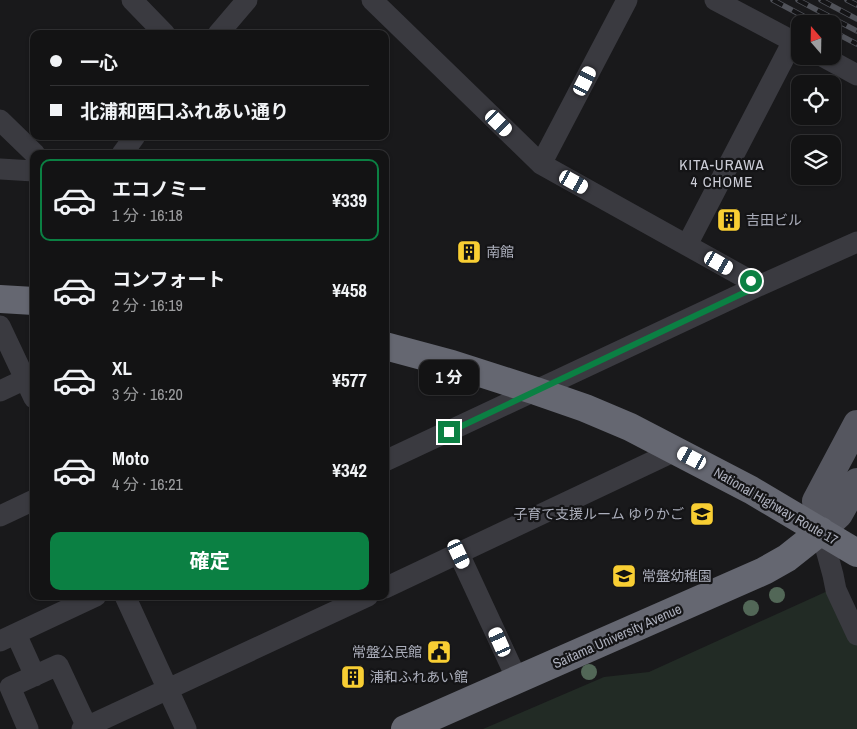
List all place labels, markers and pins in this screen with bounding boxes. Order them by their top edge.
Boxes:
building icon: 吉田ビル [716,207,742,233]
place label: 吉田ビル [746,211,802,229]
building icon: 南館 [456,239,482,265]
place label: 南館 [486,243,514,261]
school or university icon: 子育て支援ルーム ゆりかご [689,501,715,527]
place label: 子育て支援ルーム ゆりかご [513,505,684,523]
school or university icon: 常盤幼稚園 [611,563,637,589]
place label: 常盤幼稚園 [642,567,712,585]
public building icon: 常盤公民館 [426,639,452,665]
place label: 常盤公民館 [352,643,422,661]
building icon: 浦和ふれあい館 [340,664,366,690]
place label: 浦和ふれあい館 [370,668,468,686]

